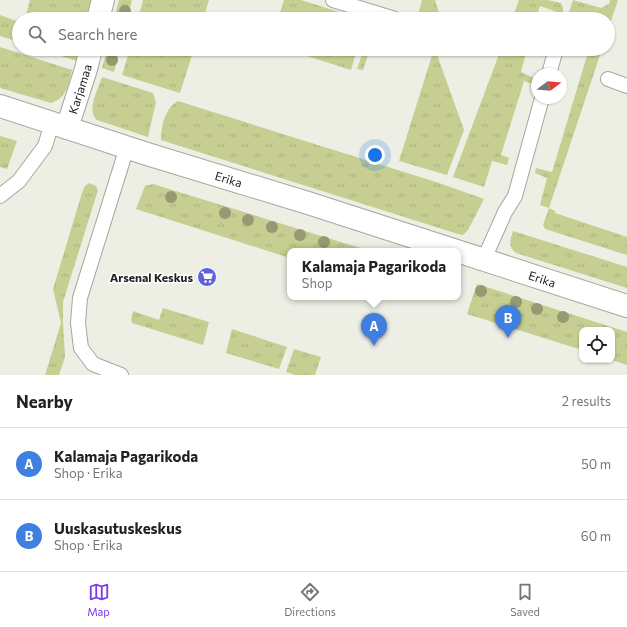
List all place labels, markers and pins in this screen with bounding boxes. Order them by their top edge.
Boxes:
supermarket icon: Arsenal Keskus [196,266,218,288]
place label: Arsenal Keskus [110,270,193,284]
pin: B [495,305,521,338]
pin: A [361,313,387,346]

